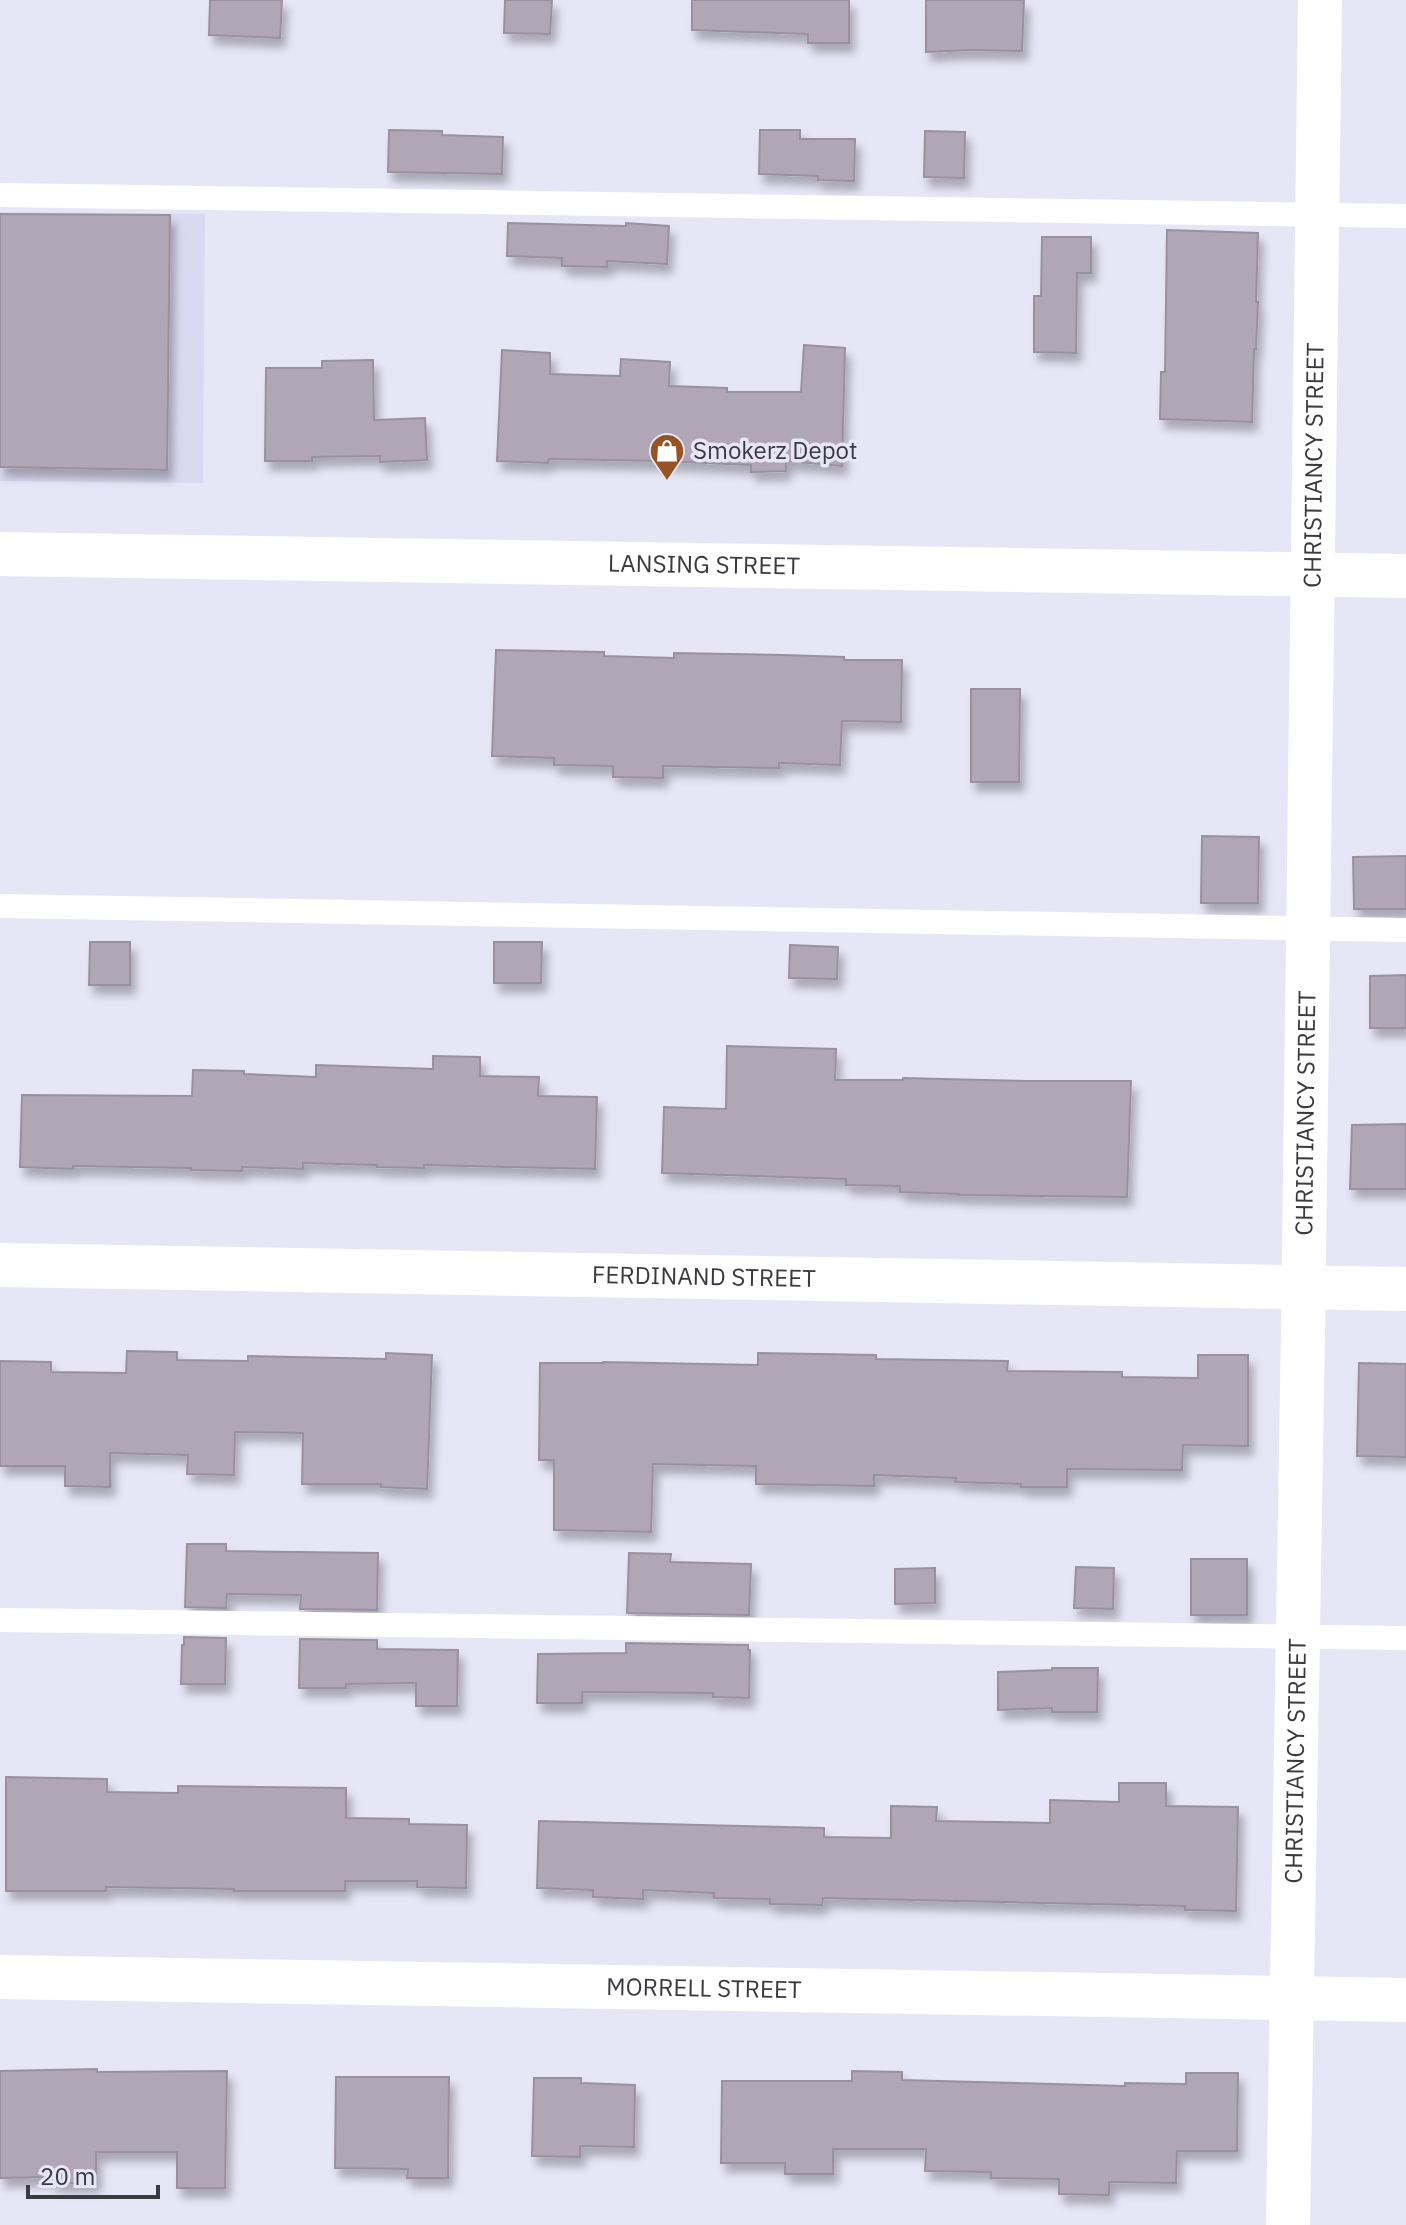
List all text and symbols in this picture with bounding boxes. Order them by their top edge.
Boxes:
street label: CHRISTIANCY STREET [1295,342,1331,588]
shop icon: Smokerz Depot [648,432,686,482]
place label: Smokerz Depot [693,434,857,466]
street label: LANSING STREET [608,547,801,582]
street label: CHRISTIANCY STREET [1287,990,1322,1236]
street label: FERDINAND STREET [592,1258,816,1294]
street label: CHRISTIANCY STREET [1277,1638,1313,1884]
street label: MORRELL STREET [606,1970,802,2005]
scale bar [28,2149,158,2199]
text: 20 m [40,2160,95,2192]

